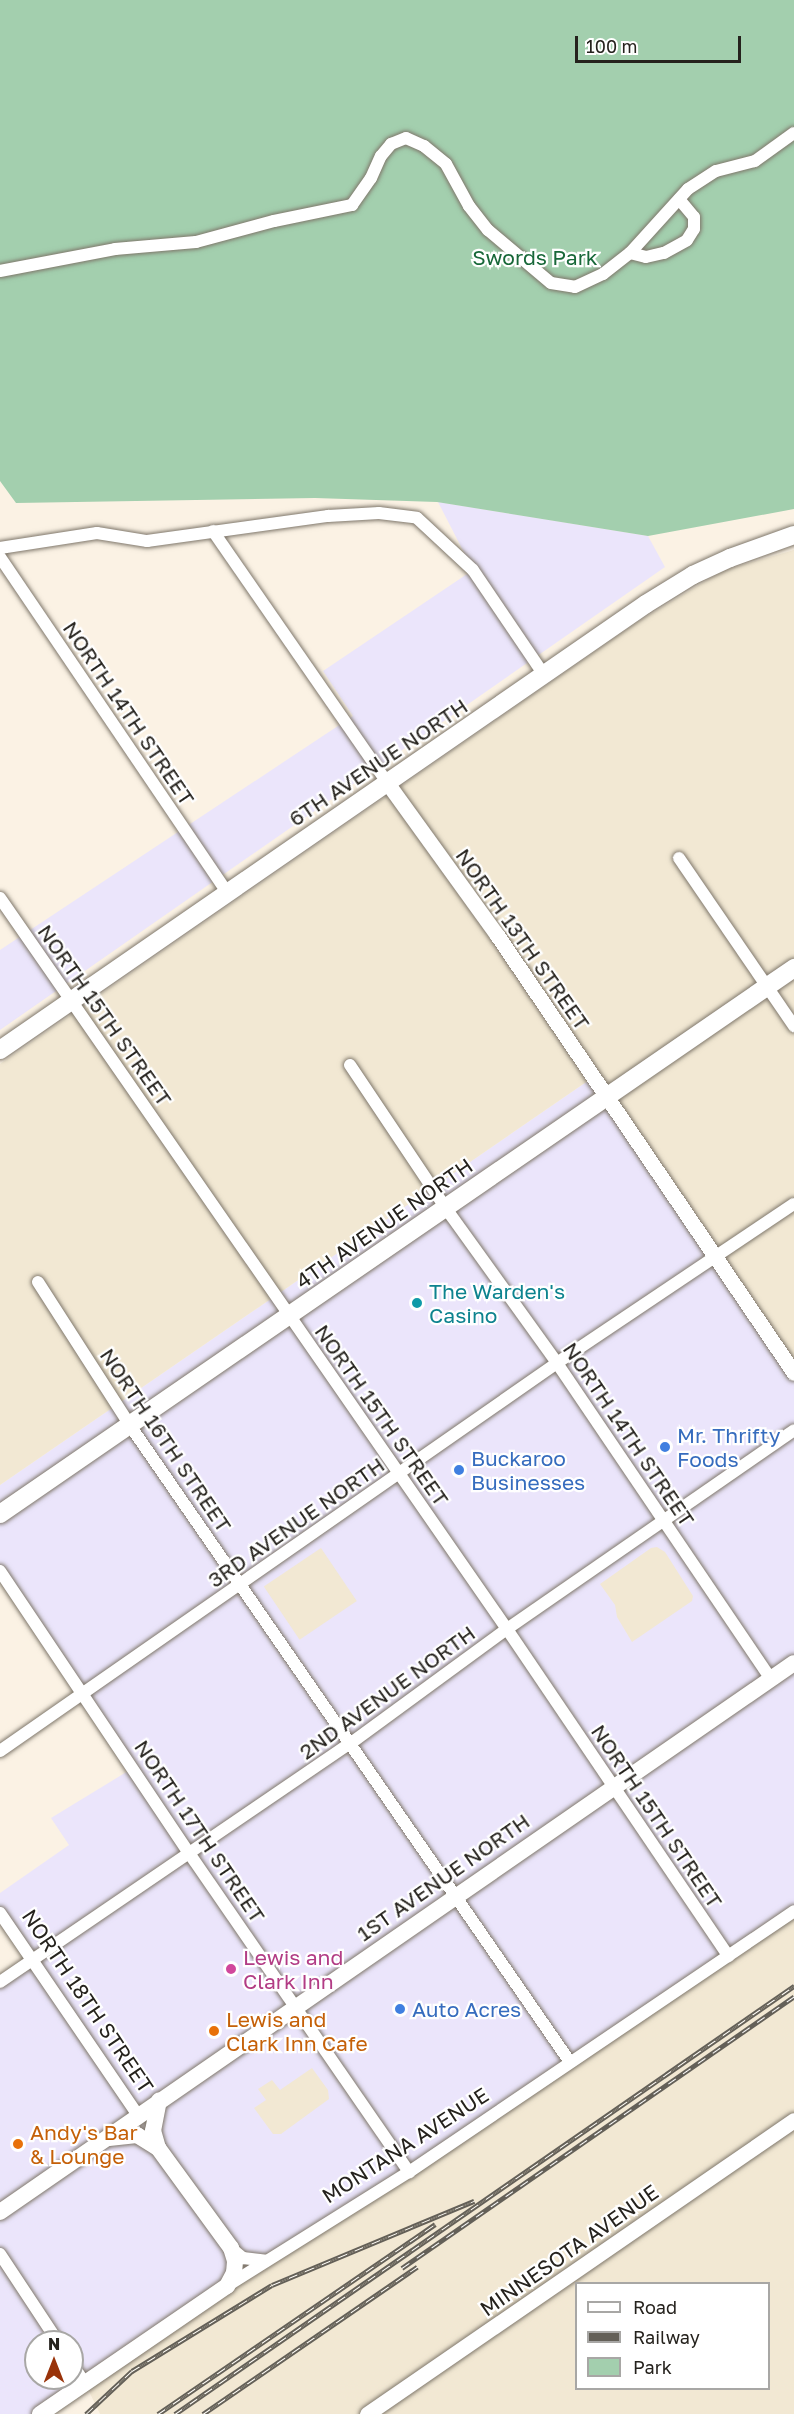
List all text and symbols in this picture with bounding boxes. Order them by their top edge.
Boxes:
scale bar [578,24,744,62]
text: 100 m [586,35,637,57]
park label: Swords Park [472,244,598,270]
street label: NORTH 14TH STREET [58,616,200,810]
street label: 6TH AVENUE NORTH [284,693,472,831]
street label: NORTH 13TH STREET [451,843,595,1035]
street label: NORTH 15TH STREET [33,919,177,1111]
street label: 4TH AVENUE NORTH [291,1152,477,1294]
place label: The Warden's Casino [429,1278,565,1328]
marker: The Warden's Casino [410,1296,424,1310]
street label: NORTH 15TH STREET [310,1319,454,1511]
street label: NORTH 14TH STREET [558,1337,700,1531]
street label: NORTH 16TH STREET [95,1343,237,1537]
place label: Mr. Thrifty Foods [677,1422,780,1472]
marker: Mr. Thrifty Foods [658,1440,672,1454]
place label: Buckaroo Businesses [471,1445,585,1495]
street label: 3RD AVENUE NORTH [203,1452,389,1592]
marker: Buckaroo Businesses [452,1463,466,1477]
street label: 2ND AVENUE NORTH [294,1620,480,1764]
street label: NORTH 15TH STREET [586,1720,728,1912]
street label: NORTH 17TH STREET [130,1735,270,1927]
street label: 1ST AVENUE NORTH [352,1808,534,1946]
street label: NORTH 18TH STREET [17,1904,159,2098]
place label: Lewis and Clark Inn [243,1944,343,1994]
marker: Lewis and Clark Inn [224,1962,238,1976]
place label: Auto Acres [412,1996,521,2022]
marker: Auto Acres [393,2002,407,2016]
place label: Lewis and Clark Inn Cafe [226,2006,368,2056]
marker: Lewis and Clark Inn Cafe [207,2024,221,2038]
street label: MONTANA AVENUE [317,2082,493,2208]
place label: Andy's Bar & Lounge [30,2119,138,2169]
marker: Andy's Bar & Lounge [11,2137,25,2151]
street label: MINNESOTA AVENUE [475,2179,663,2321]
legend [575,2282,770,2390]
text: Road [633,2296,677,2318]
text: Railway [633,2326,700,2348]
north arrow [24,2330,84,2390]
text: N [48,2334,60,2354]
text: Park [633,2356,672,2378]

